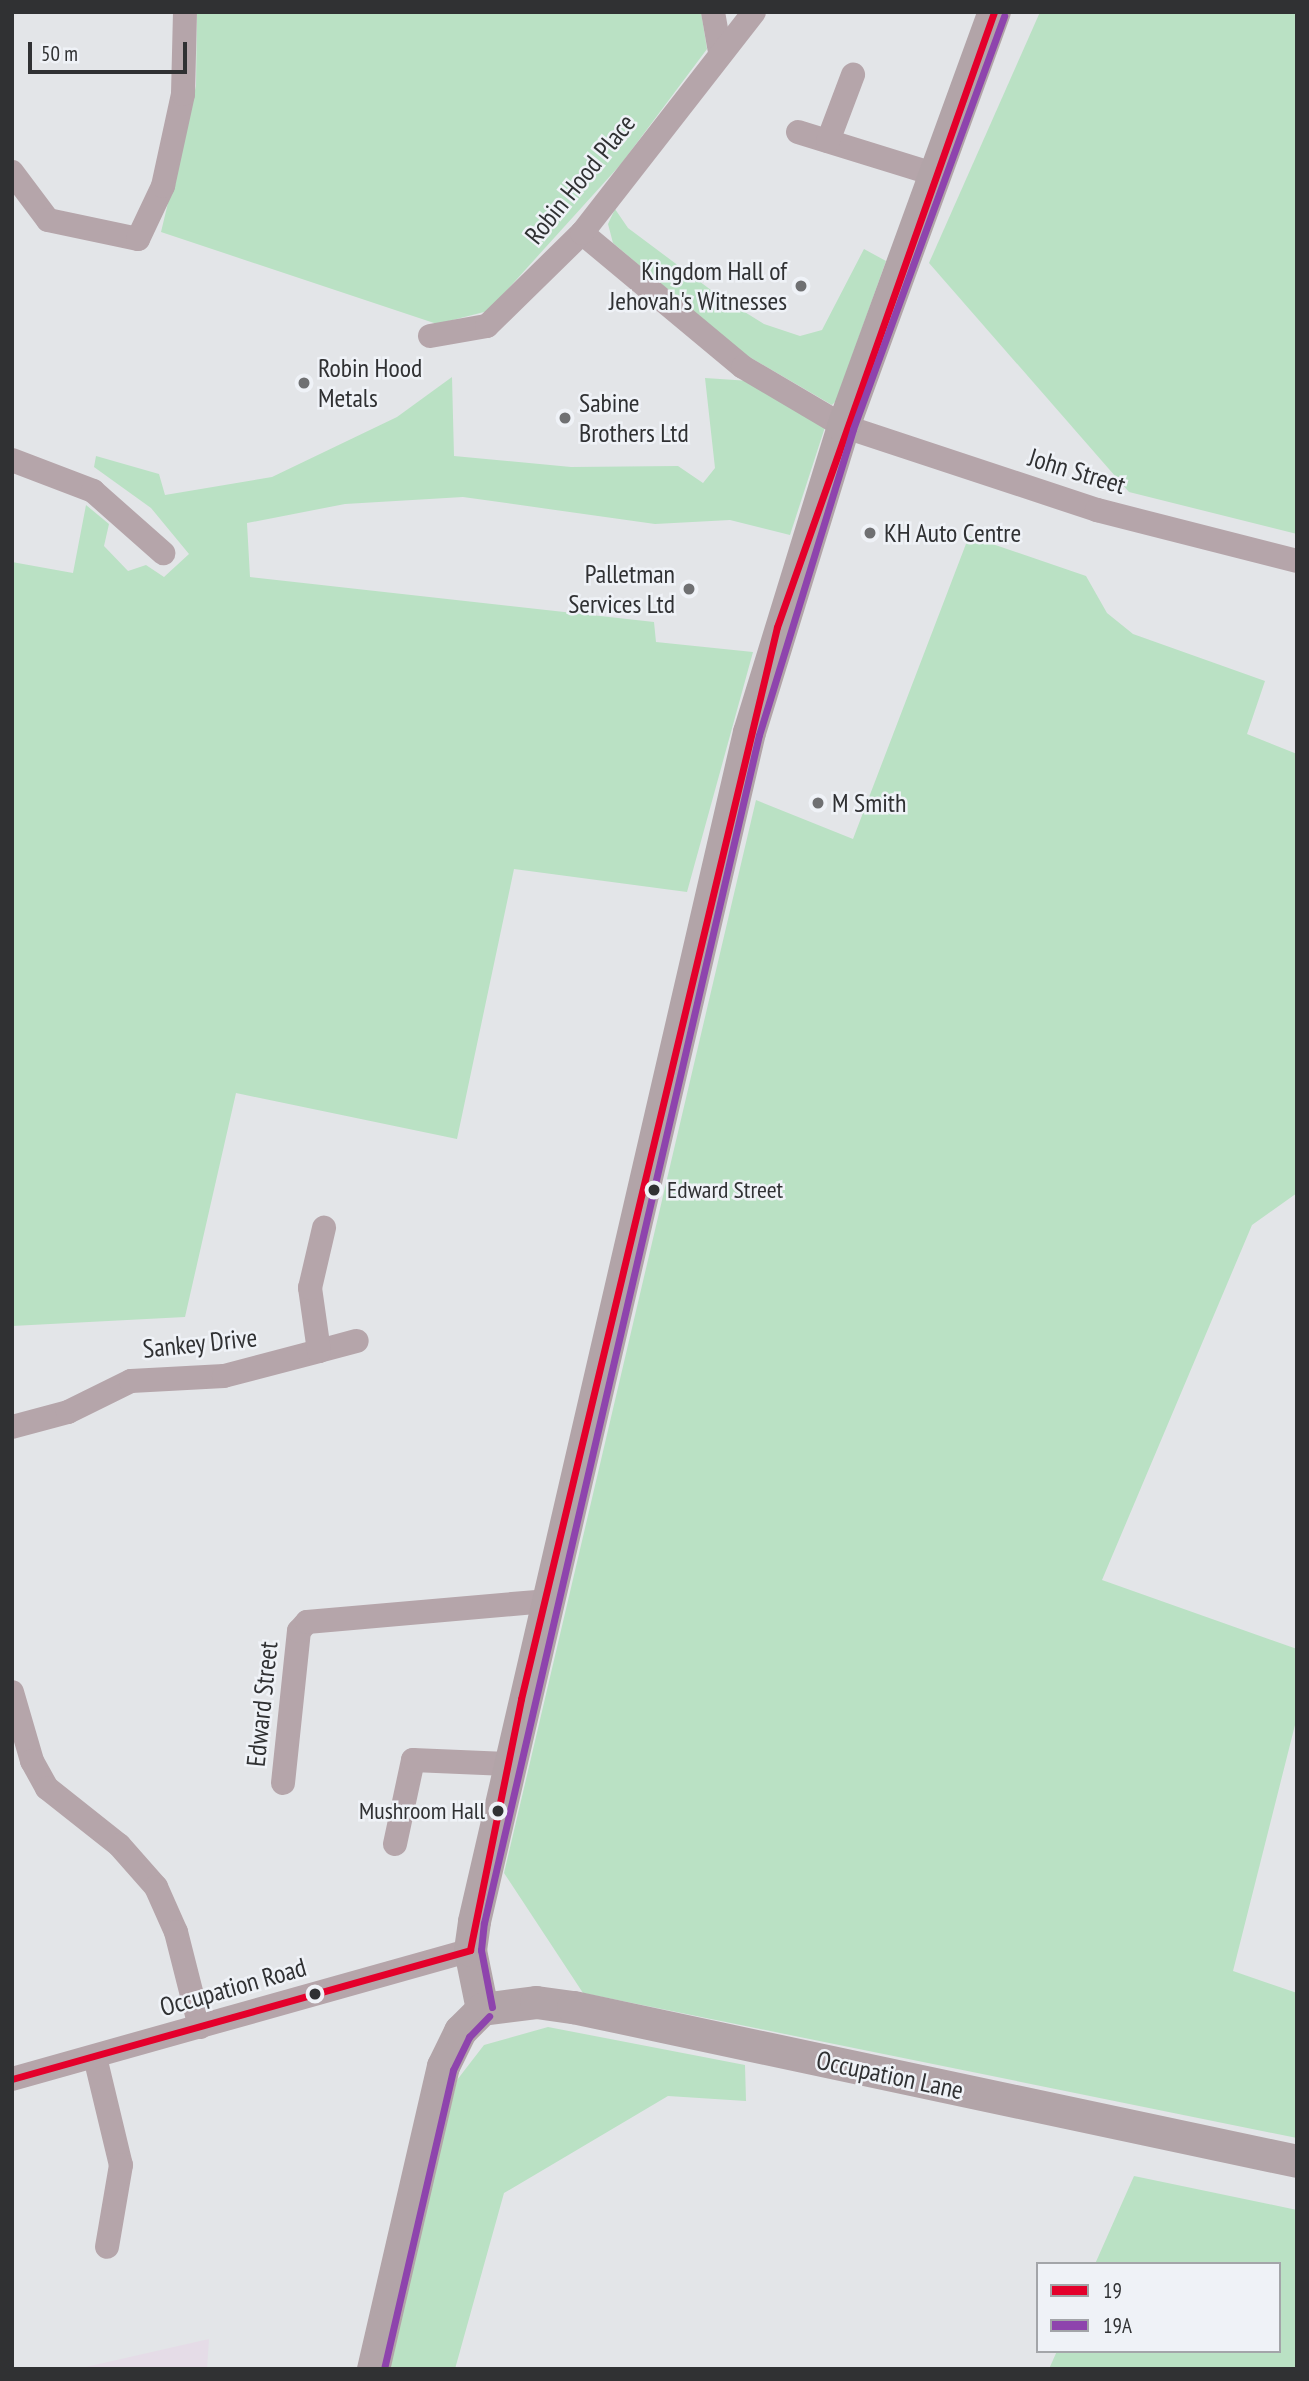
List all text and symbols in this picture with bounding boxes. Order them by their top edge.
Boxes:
scale bar [32,28,191,72]
text: 50 m [41,40,78,67]
street label: Robin Hood Place [518,108,642,250]
place label: Kingdom Hall of Jehovah's Witnesses [608,255,787,316]
marker: Kingdom Hall of Jehovah's Witnesses [793,278,809,294]
place label: Robin Hood Metals [318,352,422,414]
marker: Robin Hood Metals [296,375,312,391]
place label: Sabine Brothers Ltd [579,387,689,448]
marker: Sabine Brothers Ltd [557,410,573,426]
street label: John Street [1025,442,1129,500]
place label: KH Auto Centre [884,517,1022,549]
marker: KH Auto Centre [862,525,878,541]
place label: Palletman Services Ltd [568,558,675,620]
marker: Palletman Services Ltd [681,581,697,597]
place label: M Smith [832,787,906,819]
marker: M Smith [810,795,826,811]
place label: Edward Street [667,1176,783,1204]
marker: Edward Street [647,1183,661,1197]
street label: Sankey Drive [141,1321,259,1365]
street label: Edward Street [240,1640,284,1768]
place label: Mushroom Hall [359,1797,485,1825]
marker: Mushroom Hall [491,1804,505,1818]
street label: Occupation Road [156,1951,310,2023]
unlabelled marker [308,1987,322,2001]
street label: Occupation Lane [814,2044,966,2106]
legend [1036,2262,1281,2353]
text: 19 [1103,2277,1122,2304]
text: 19A [1103,2312,1132,2339]

